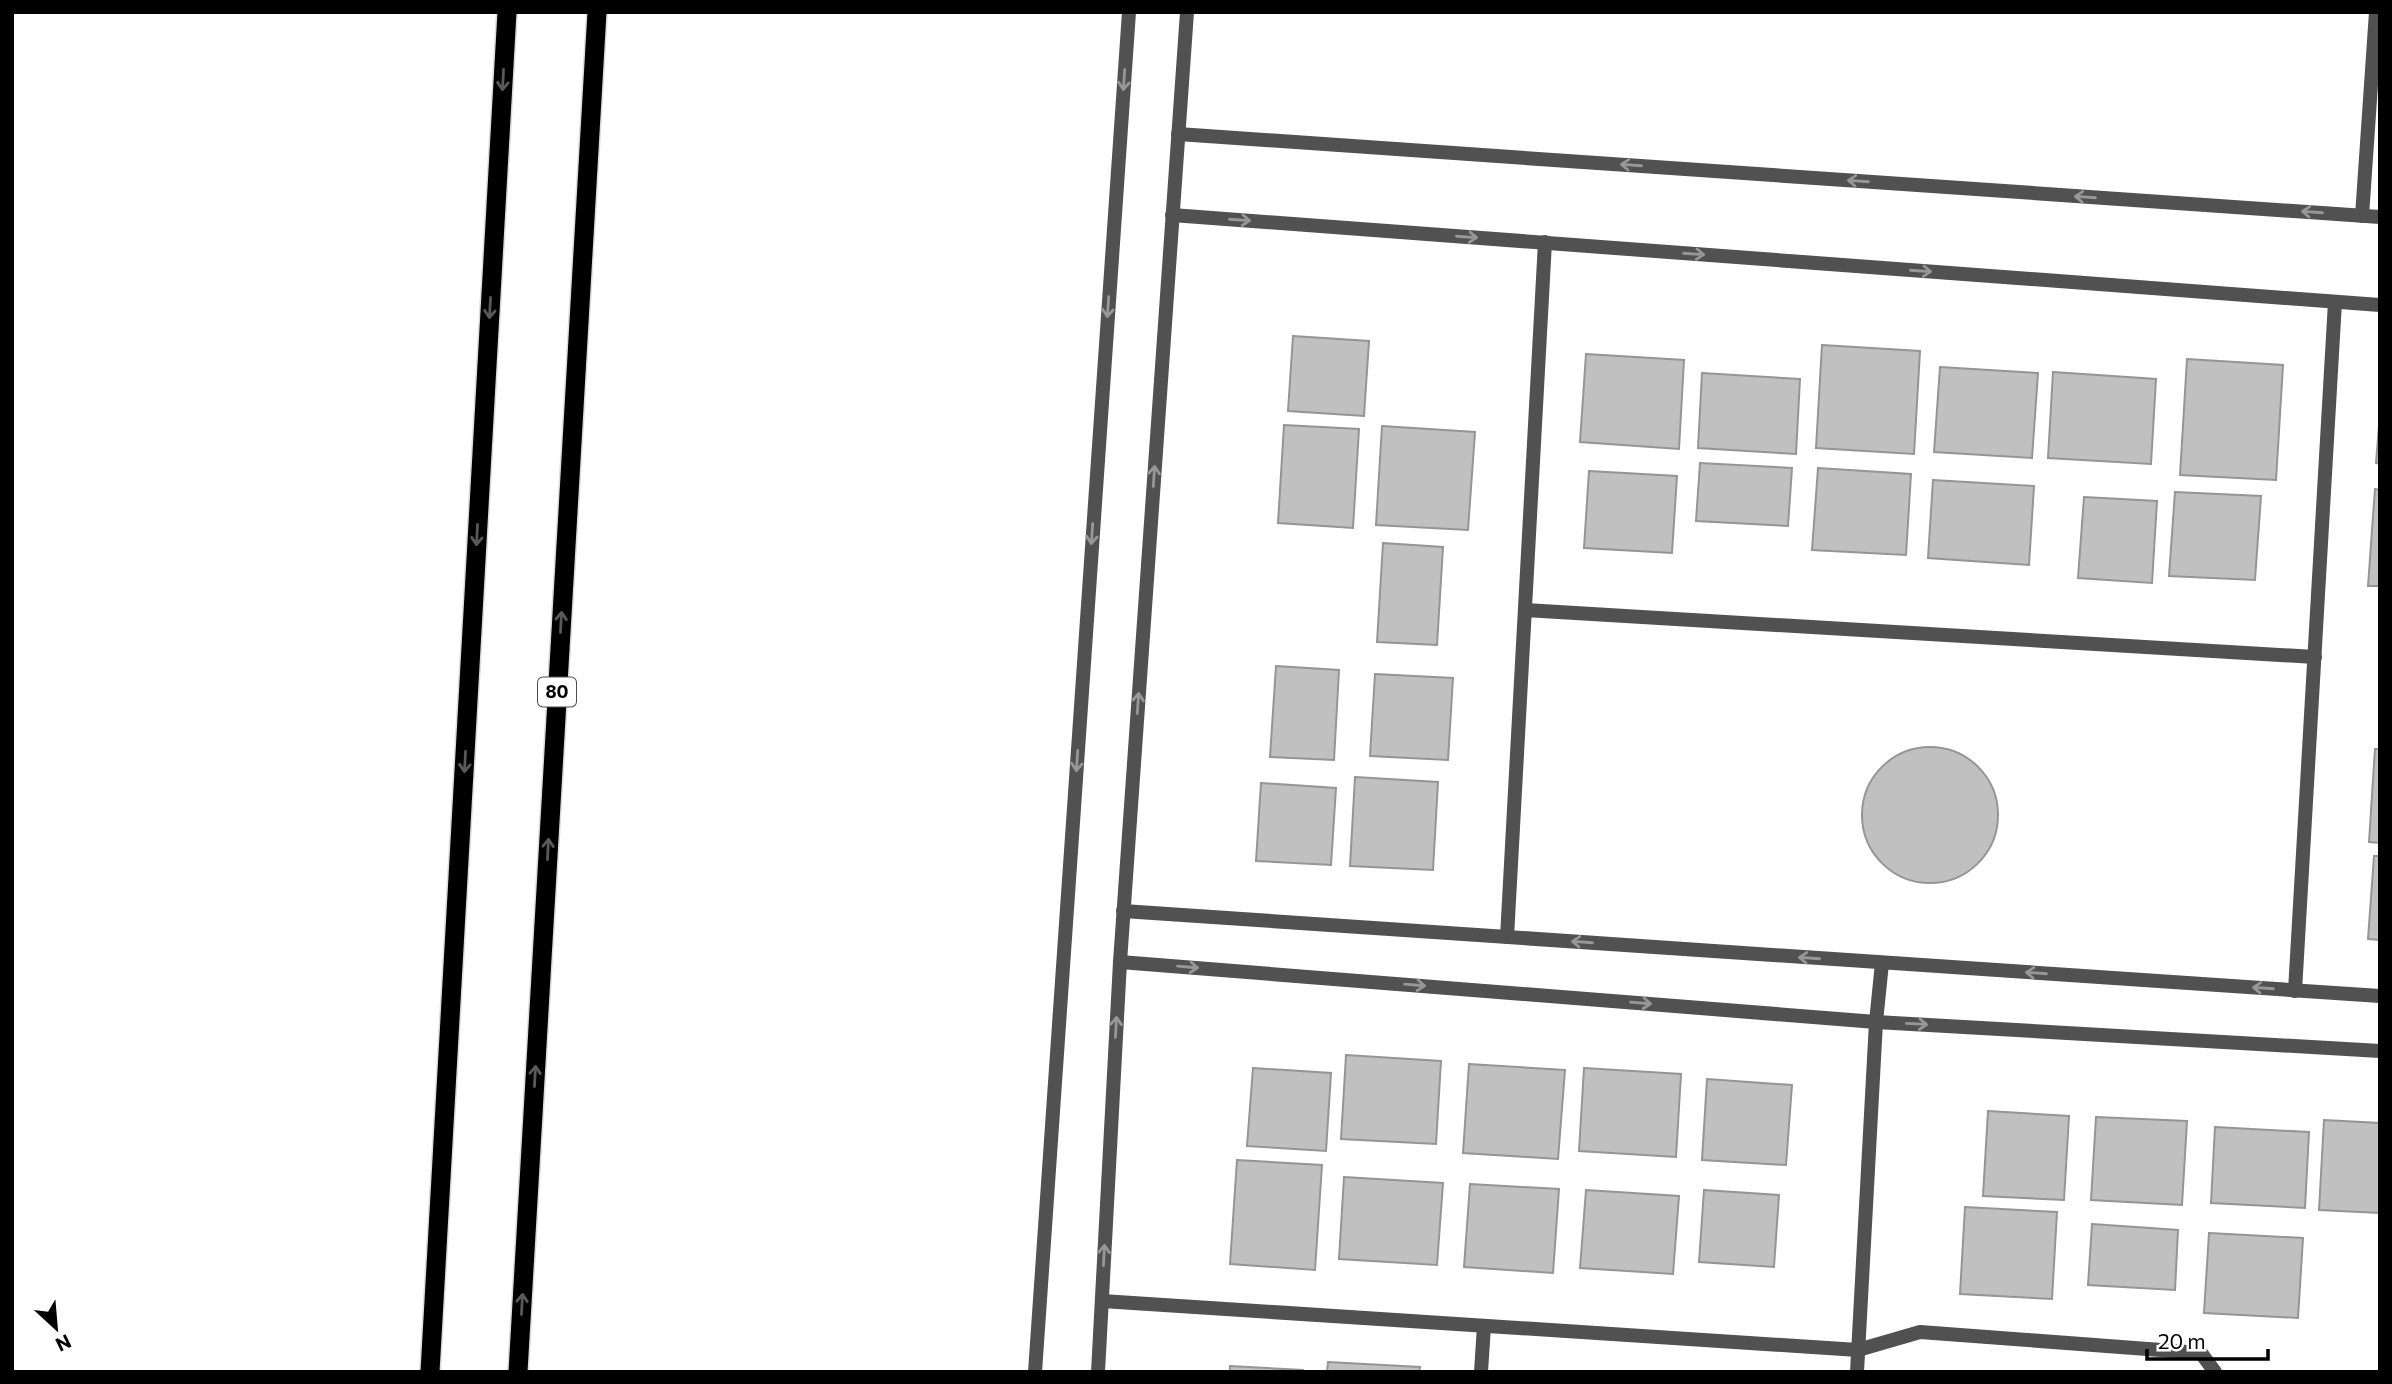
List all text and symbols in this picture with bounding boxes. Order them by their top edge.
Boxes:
one-way arrow [496,69,509,91]
one-way arrow [1117,69,1130,91]
one-way arrow [1620,159,1643,172]
one-way arrow [1847,174,1870,187]
one-way arrow [2074,190,2096,203]
one-way arrow [2300,206,2323,219]
one-way arrow [1229,214,1251,227]
one-way arrow [1455,230,1478,243]
one-way arrow [1682,247,1705,260]
one-way arrow [1909,265,1932,278]
one-way arrow [484,296,497,319]
one-way arrow [1101,296,1114,318]
one-way arrow [1148,465,1161,488]
one-way arrow [1086,522,1099,545]
one-way arrow [471,523,484,546]
one-way arrow [555,611,568,634]
road number: 80 [538,678,576,706]
one-way arrow [1132,692,1145,714]
one-way arrow [1070,749,1083,772]
one-way arrow [458,750,471,773]
one-way arrow [542,838,555,861]
one-way arrow [1571,935,1594,948]
one-way arrow [1798,951,1821,964]
one-way arrow [1176,961,1199,974]
one-way arrow [2025,966,2048,979]
one-way arrow [1403,979,1425,992]
one-way arrow [2252,982,2275,995]
one-way arrow [1630,997,1652,1010]
one-way arrow [1110,1016,1123,1039]
one-way arrow [1905,1018,1928,1031]
one-way arrow [529,1065,542,1088]
one-way arrow [1098,1243,1111,1266]
one-way arrow [516,1292,529,1315]
north arrow [21,1293,91,1363]
scale bar [2147,1318,2268,1362]
text: 20 m [2158,1328,2206,1353]
text: N [52,1330,75,1357]

